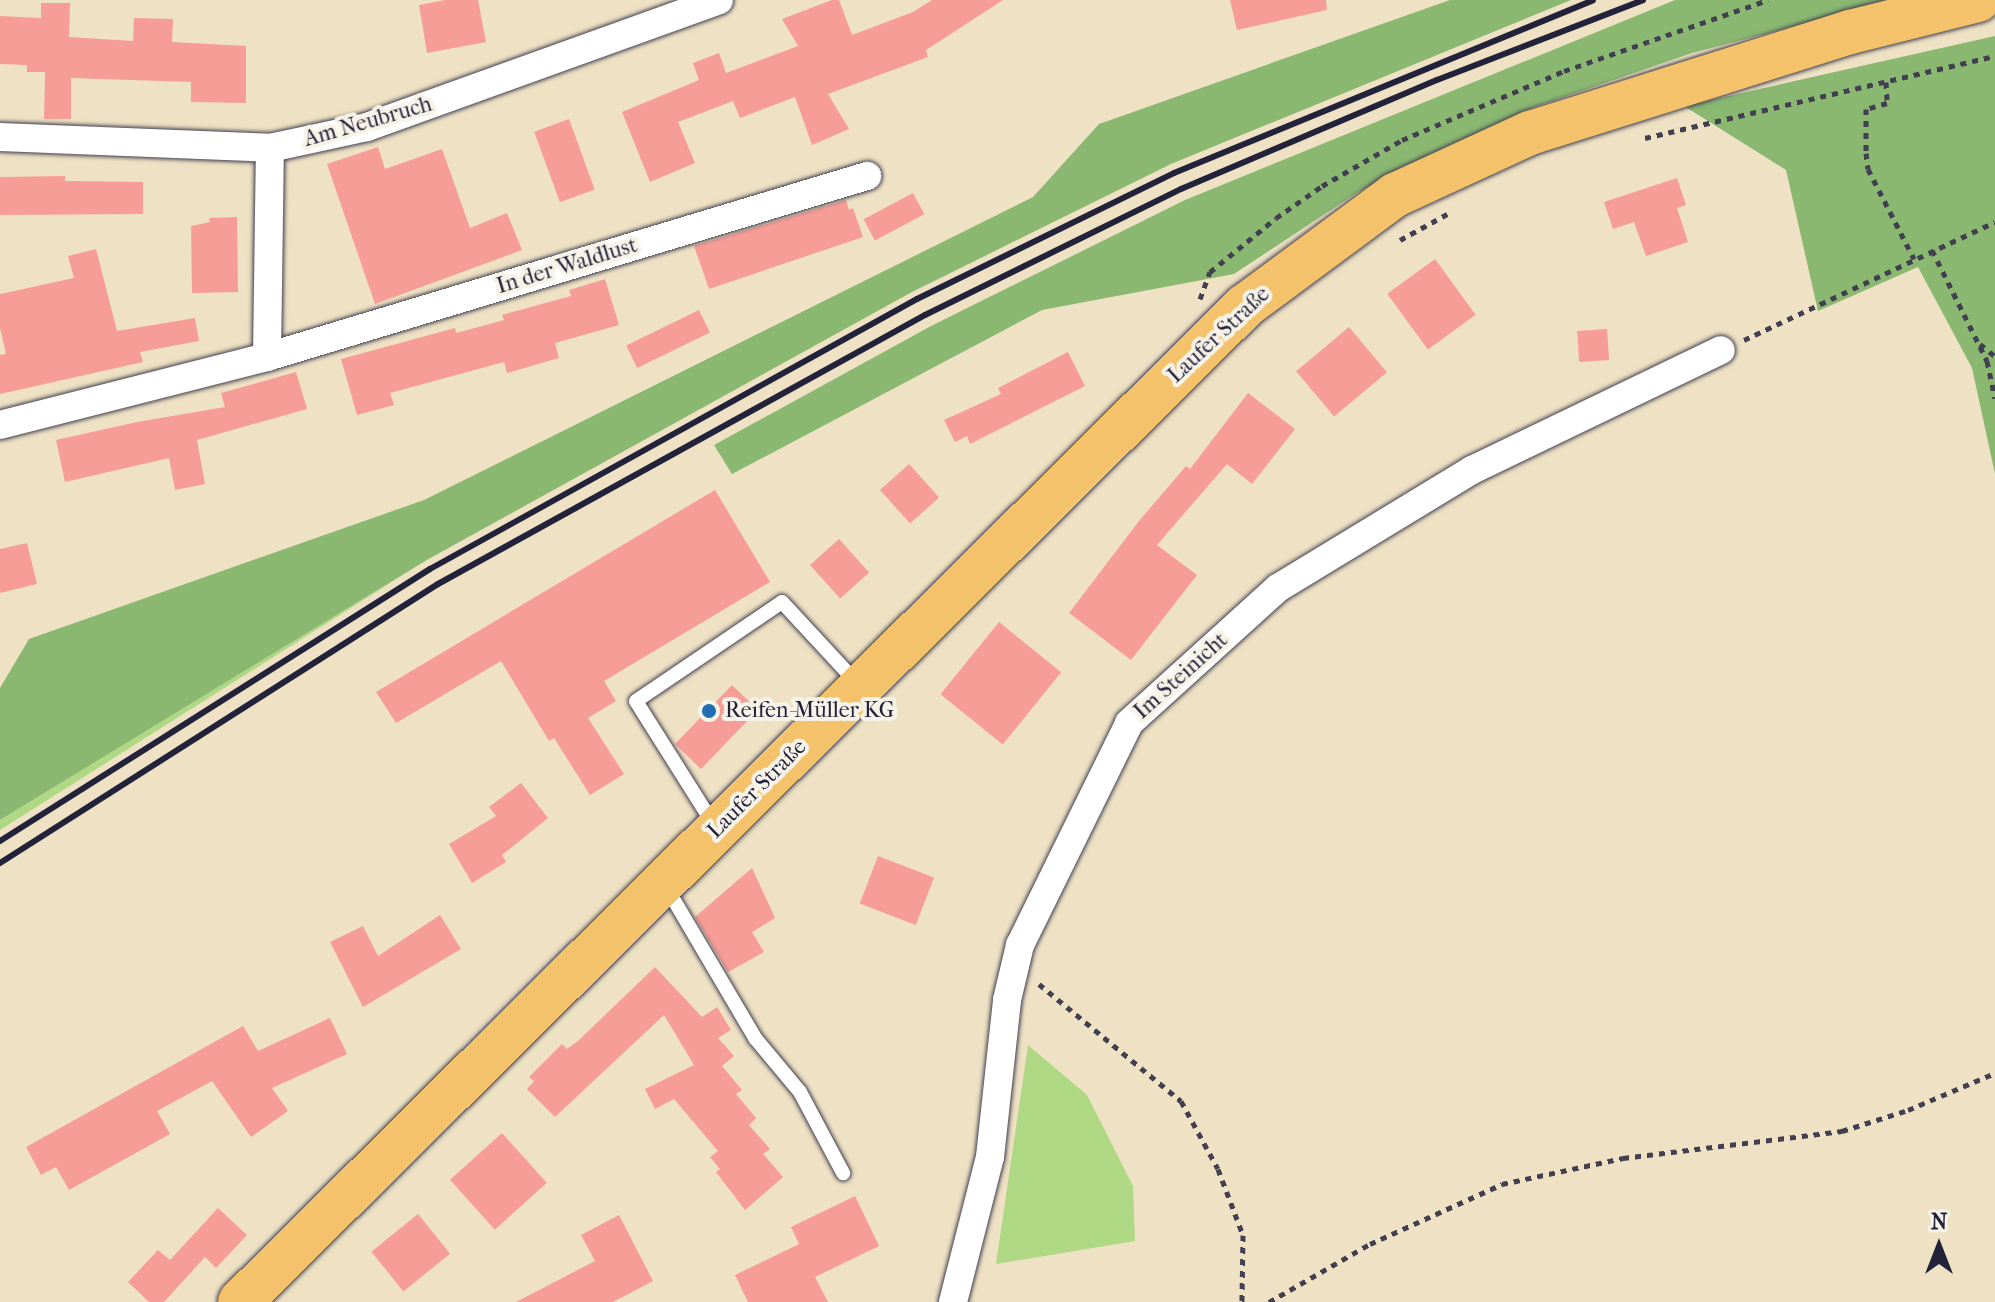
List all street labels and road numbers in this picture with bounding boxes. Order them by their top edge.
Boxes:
street label: Am Neubruch [301,91,435,153]
street label: In der Waldlust [494,232,640,300]
street label: Laufer Straße [1163,281,1275,389]
street label: Im Steinicht [1129,627,1233,725]
street label: Laufer Straße [702,734,812,844]

